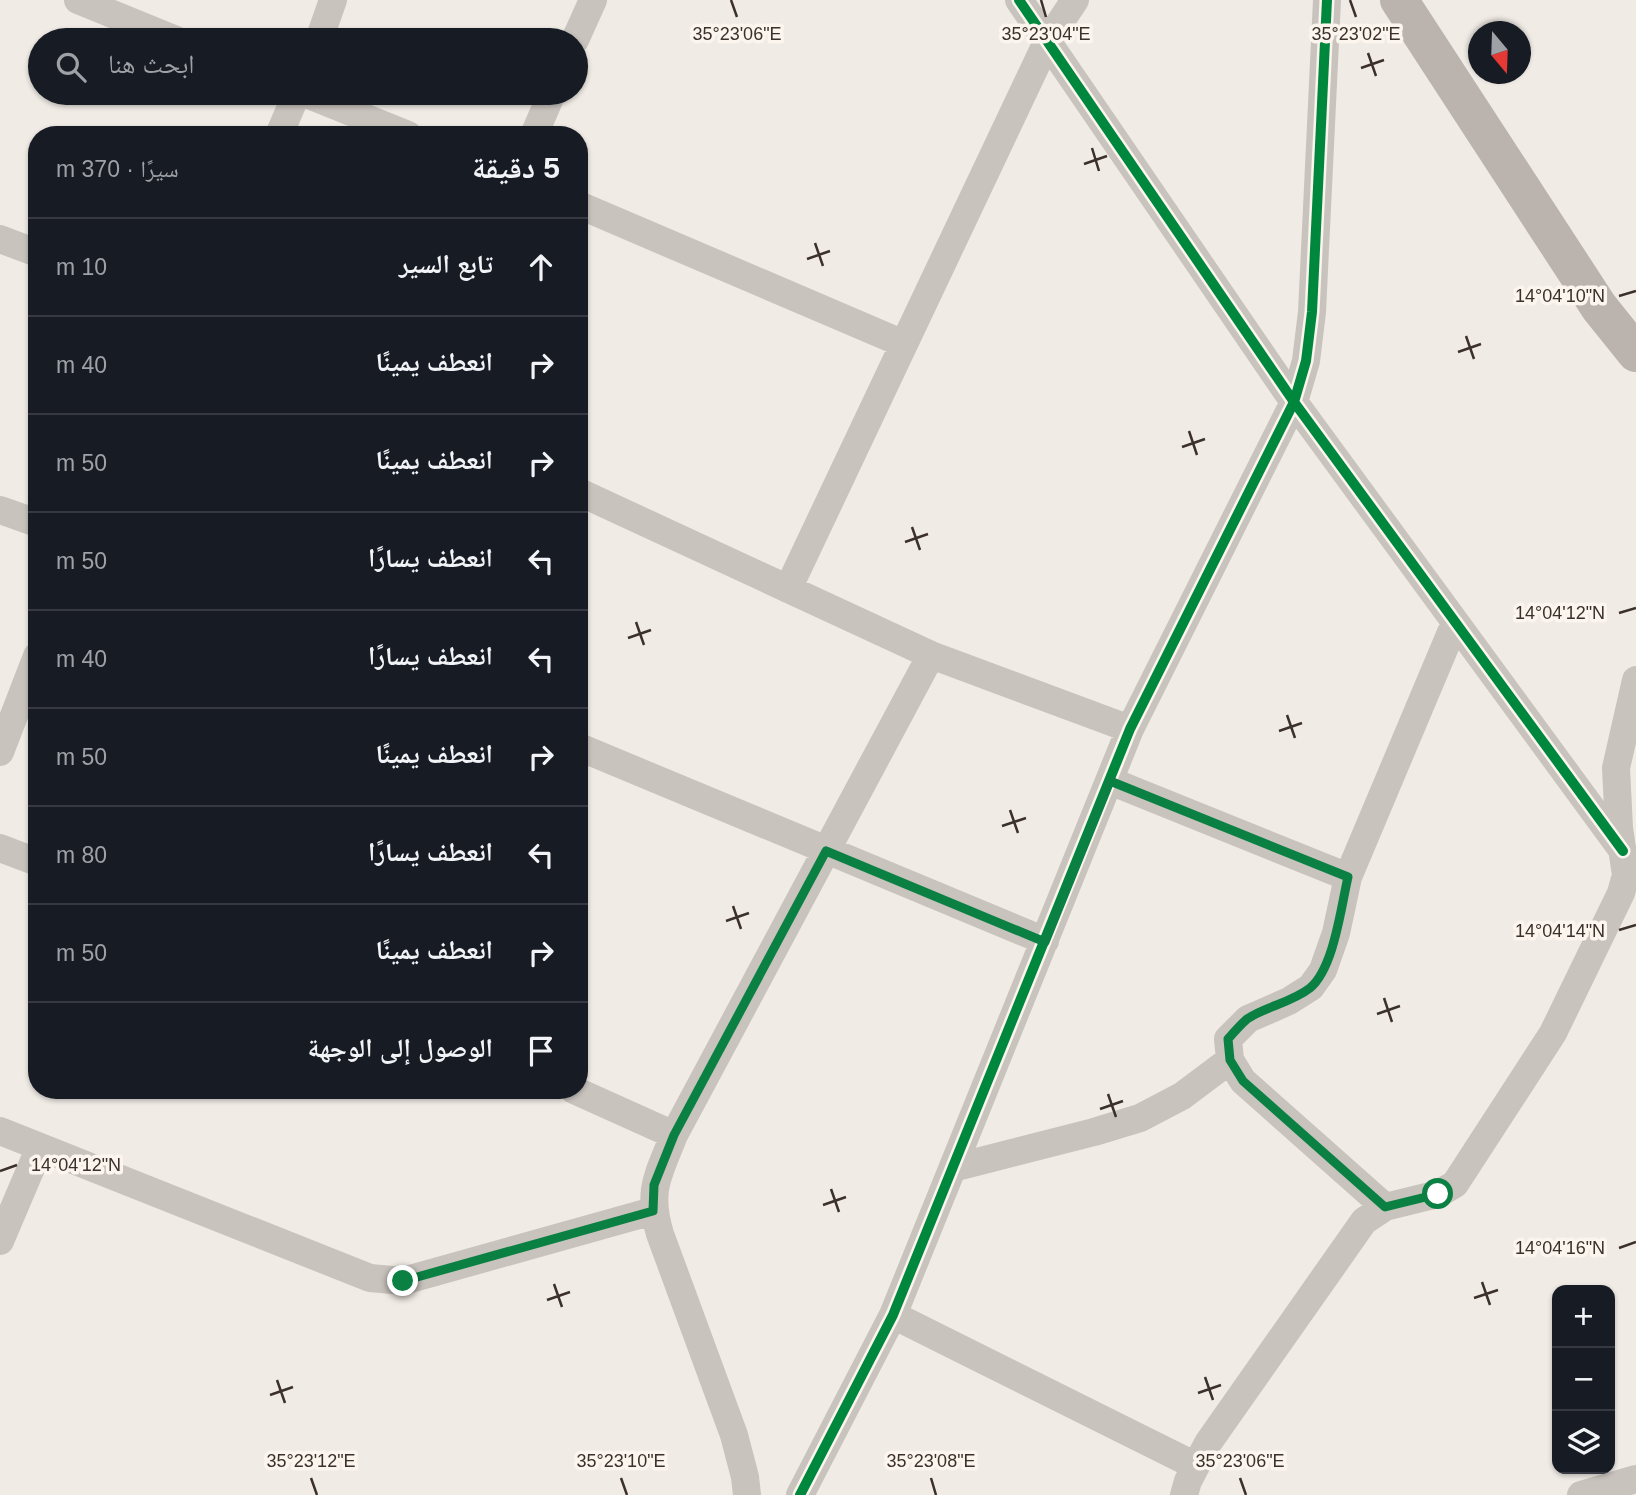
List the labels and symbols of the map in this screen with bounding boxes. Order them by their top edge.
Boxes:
north arrow [1468,21,1531,84]
text: 35°23'06"E [692,24,782,44]
text: 35°23'04"E [1001,24,1091,44]
text: 35°23'02"E [1311,24,1401,44]
text: 14°04'10"N [1515,286,1605,306]
text: 14°04'12"N [1515,603,1605,623]
text: 14°04'14"N [1515,921,1605,941]
text: 14°04'12"N [31,1155,121,1175]
route start [1422,1178,1453,1209]
text: 14°04'16"N [1515,1238,1605,1258]
route end [387,1265,418,1296]
text: 35°23'12"E [266,1451,356,1471]
text: 35°23'10"E [576,1451,666,1471]
text: 35°23'08"E [886,1451,976,1471]
text: 35°23'06"E [1195,1451,1285,1471]

